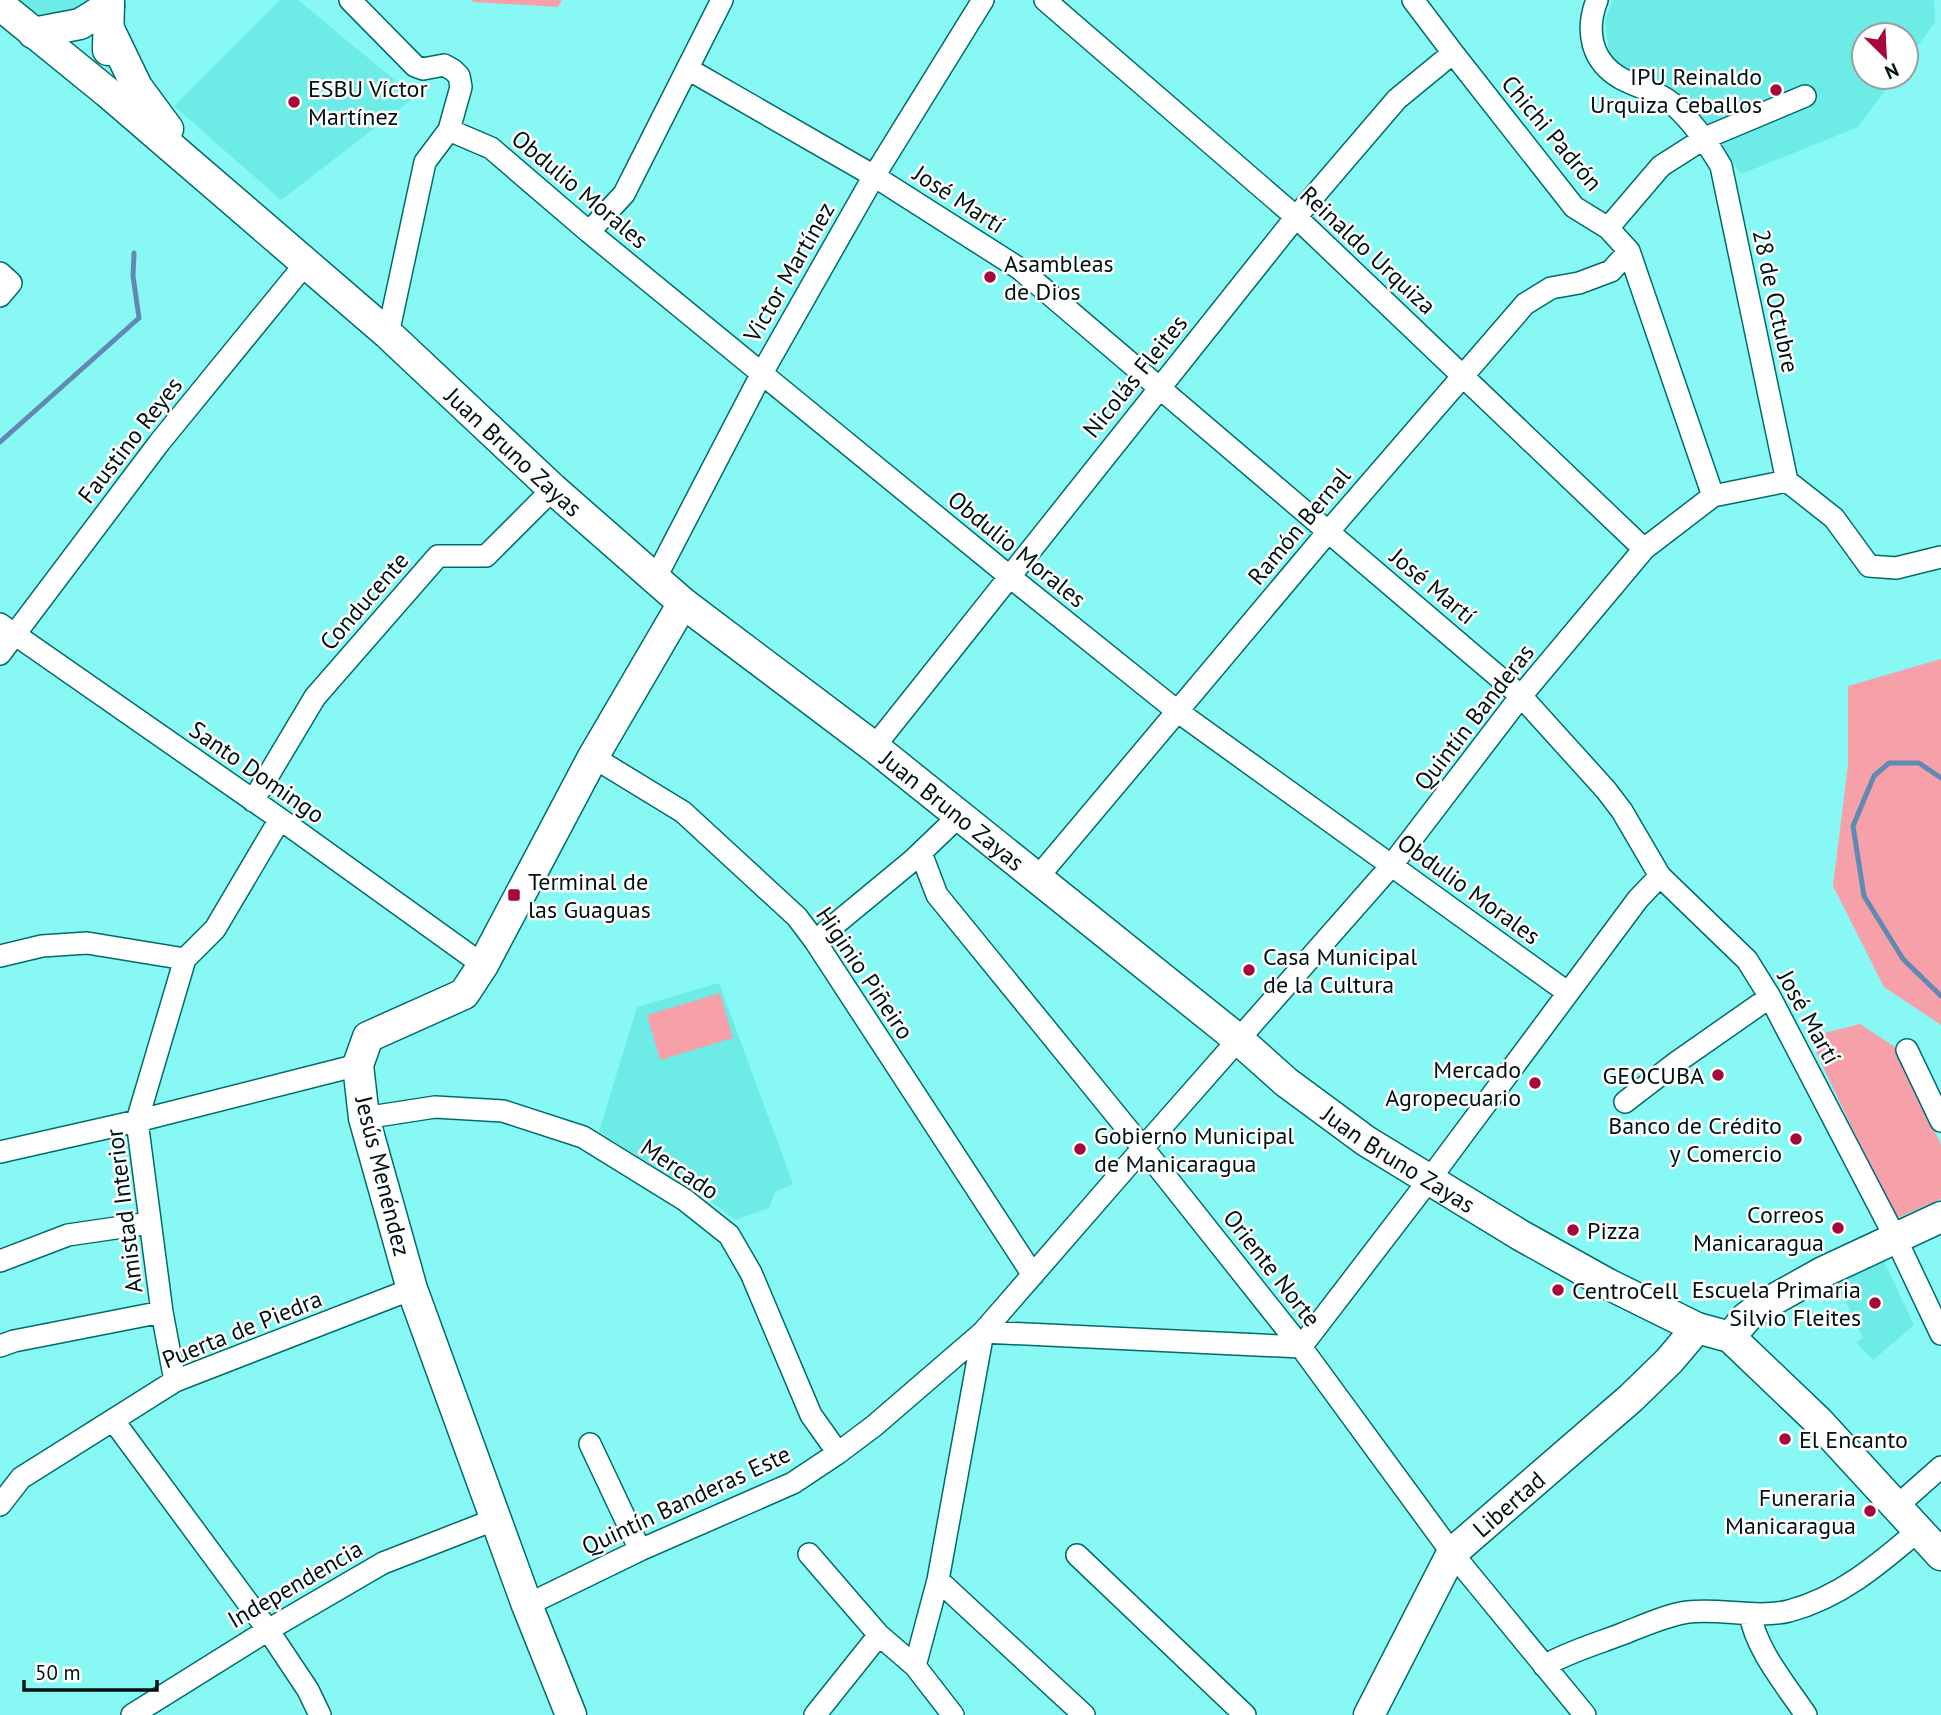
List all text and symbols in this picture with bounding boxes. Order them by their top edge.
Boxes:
north arrow [1850,21,1920,91]
text: N [1881,58,1902,85]
place label: IPU Reinaldo Urquiza Ceballos [1590,61,1762,120]
street label: Chichi Padrón [1495,69,1609,197]
place label: ESBU Víctor Martínez [308,73,428,132]
marker: IPU Reinaldo Urquiza Ceballos [1768,82,1784,98]
marker: ESBU Víctor Martínez [286,94,302,110]
street label: Obdulio Morales [505,123,655,255]
street label: José Martí [907,157,1011,240]
street label: Reinaldo Urquiza [1294,179,1442,321]
street label: Victor Martínez [736,197,842,348]
street label: 28 de Octubre [1746,227,1806,375]
place label: Asambleas de Dios [1004,248,1114,307]
marker: Asambleas de Dios [982,269,998,285]
street label: Nicolás Fleites [1076,308,1194,444]
street label: Faustino Reyes [71,370,189,510]
street label: Juan Bruno Zayas [438,380,589,523]
street label: Ramón Bernal [1241,461,1357,591]
street label: Obdulio Morales [942,484,1092,614]
street label: José Martí [1383,540,1482,631]
street label: Conducente [313,545,415,657]
street label: Quintín Banderas [1407,638,1541,796]
street label: Santo Domingo [183,714,331,830]
street label: Juan Bruno Zayas [873,742,1031,877]
street label: Obdulio Morales [1391,827,1547,951]
place label: Terminal de las Guaguas [528,866,651,925]
marker: Terminal de las Guaguas [506,887,522,903]
street label: Higinio Piñeiro [809,901,921,1045]
place label: Casa Municipal de la Cultura [1263,941,1417,1000]
marker: Casa Municipal de la Cultura [1241,962,1257,978]
street label: José Martí [1770,964,1847,1070]
place label: Mercado Agropecuario [1385,1054,1521,1113]
place label: GEOCUBA [1603,1060,1704,1091]
marker: GEOCUBA [1710,1067,1726,1083]
marker: Mercado Agropecuario [1527,1075,1543,1091]
street label: Jesús Menéndez [348,1092,418,1259]
street label: Juan Bruno Zayas [1315,1098,1481,1220]
place label: Banco de Crédito y Comercio [1608,1110,1782,1169]
place label: Gobierno Municipal de Manicaragua [1094,1120,1294,1179]
street label: Amistad Interior [99,1127,149,1295]
marker: Banco de Crédito y Comercio [1788,1131,1804,1147]
street label: Mercado [635,1132,725,1206]
marker: Gobierno Municipal de Manicaragua [1072,1141,1088,1157]
place label: Correos Manicaragua [1693,1199,1824,1258]
street label: Oriente Norte [1216,1203,1328,1333]
place label: Pizza [1587,1215,1640,1246]
marker: Correos Manicaragua [1830,1220,1846,1236]
marker: Pizza [1565,1222,1581,1238]
place label: Escuela Primaria Silvio Fleites [1692,1274,1861,1333]
place label: CentroCell [1572,1275,1678,1306]
marker: CentroCell [1550,1282,1566,1298]
street label: Puerta de Piedra [158,1283,326,1375]
marker: Escuela Primaria Silvio Fleites [1867,1295,1883,1311]
place label: El Encanto [1799,1424,1908,1455]
marker: El Encanto [1777,1431,1793,1447]
street label: Quintín Banderas Este [577,1438,795,1562]
street label: Libertad [1466,1464,1551,1544]
place label: Funeraria Manicaragua [1725,1482,1856,1541]
marker: Funeraria Manicaragua [1862,1503,1878,1519]
street label: Independencia [222,1533,368,1635]
scale bar [24,1648,158,1692]
text: 50 m [35,1659,81,1686]

